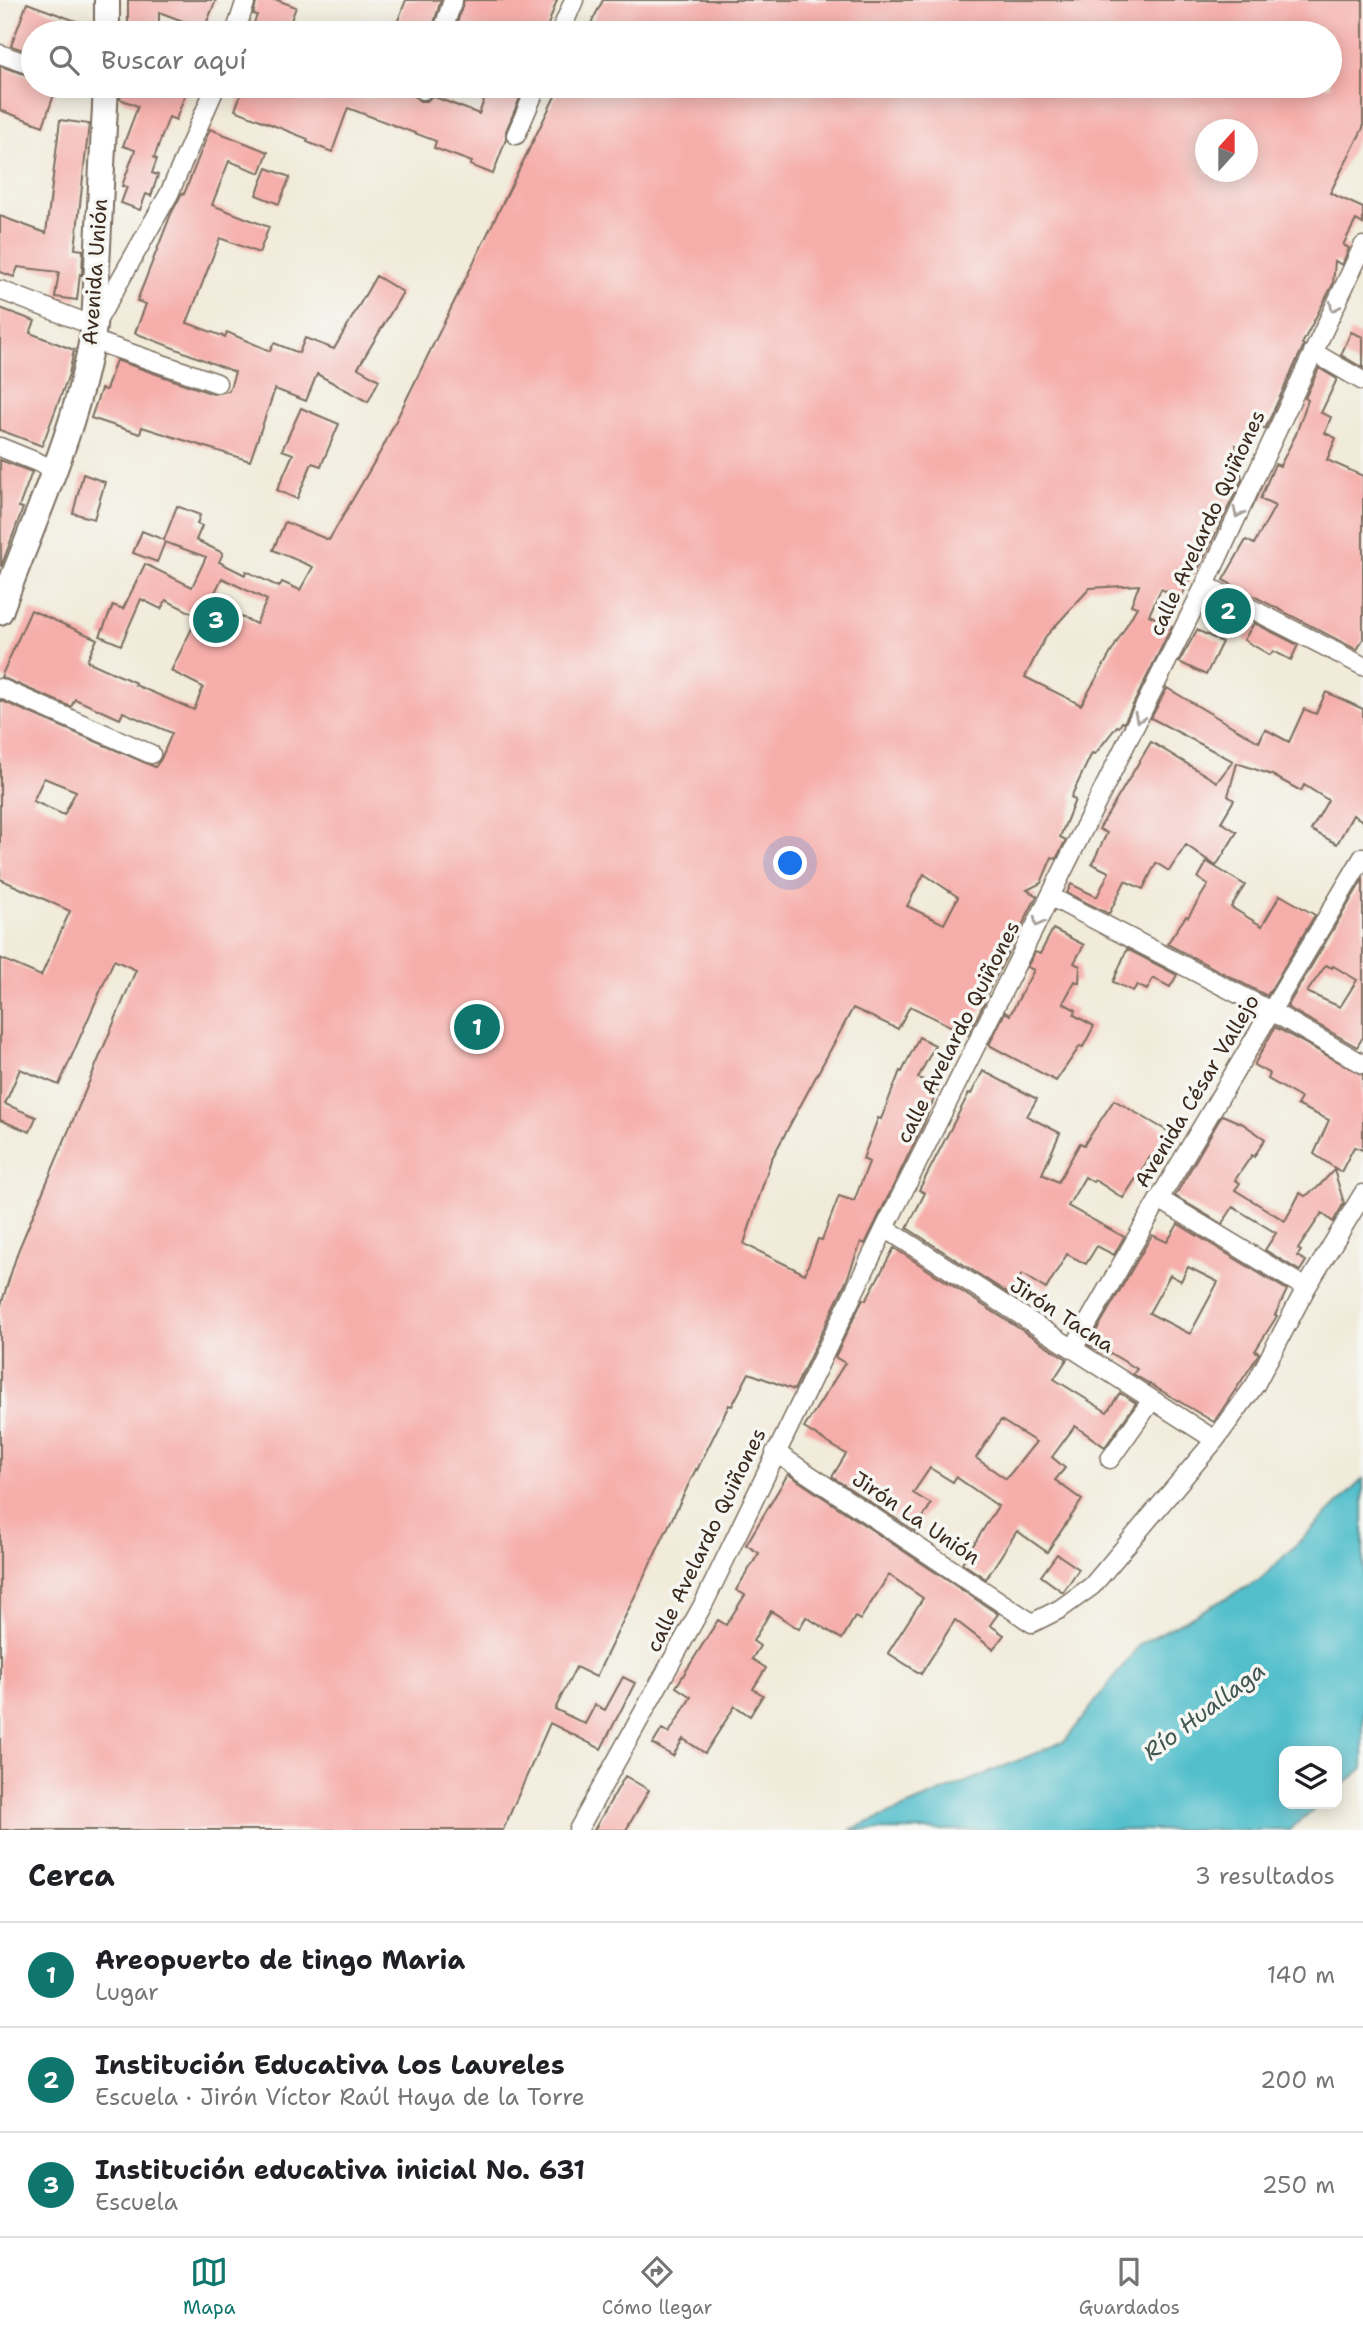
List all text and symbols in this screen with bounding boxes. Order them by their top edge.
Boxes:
search box [21,21,1342,98]
icon: search [45,41,83,79]
text: Buscar aquí [101,42,247,77]
north arrow [1195,119,1258,182]
street label: Avenida Unión [76,198,114,346]
one-way arrow [1328,300,1342,312]
street label: calle Avelardo Quiñones [1142,406,1272,640]
one-way arrow [1232,506,1246,519]
pin: 2 [1205,585,1251,637]
pin: 3 [193,594,239,646]
one-way arrow [1133,711,1147,723]
your location [773,846,807,880]
one-way arrow [1033,915,1047,927]
street label: calle Avelardo Quiñones [890,916,1026,1148]
street label: Avenida César Vallejo [1128,989,1266,1193]
pin: 1 [454,1001,500,1053]
street label: Jirón Tacna [1004,1271,1120,1359]
street label: calle Avelardo Quiñones [639,1423,773,1657]
street label: Jirón La Unión [847,1465,986,1571]
water label: Río Huallaga [1137,1655,1271,1767]
map controls [1279,1746,1342,1809]
button: layers [1279,1746,1342,1809]
text: Cerca [28,1855,115,1896]
text: 3 resultados [1195,1861,1335,1891]
text: Areopuerto de tingo Maria [95,1942,465,1977]
text: 1 [46,1960,56,1990]
text: 140 m [1267,1960,1335,1990]
text: Lugar [95,1977,159,2007]
text: Institución Educativa Los Laureles [95,2047,565,2082]
text: 2 [43,2065,59,2095]
text: 200 m [1260,2065,1335,2095]
text: Escuela · Jirón Víctor Raúl Haya de la Torre [95,2082,585,2112]
text: Institución educativa inicial No. 631 [95,2152,585,2187]
text: 3 [43,2170,59,2200]
text: 250 m [1262,2170,1335,2200]
text: Escuela [95,2187,178,2217]
tab: Mapa [183,2253,236,2320]
tab: Cómo llegar [602,2253,713,2320]
tab: Guardados [1079,2253,1180,2320]

